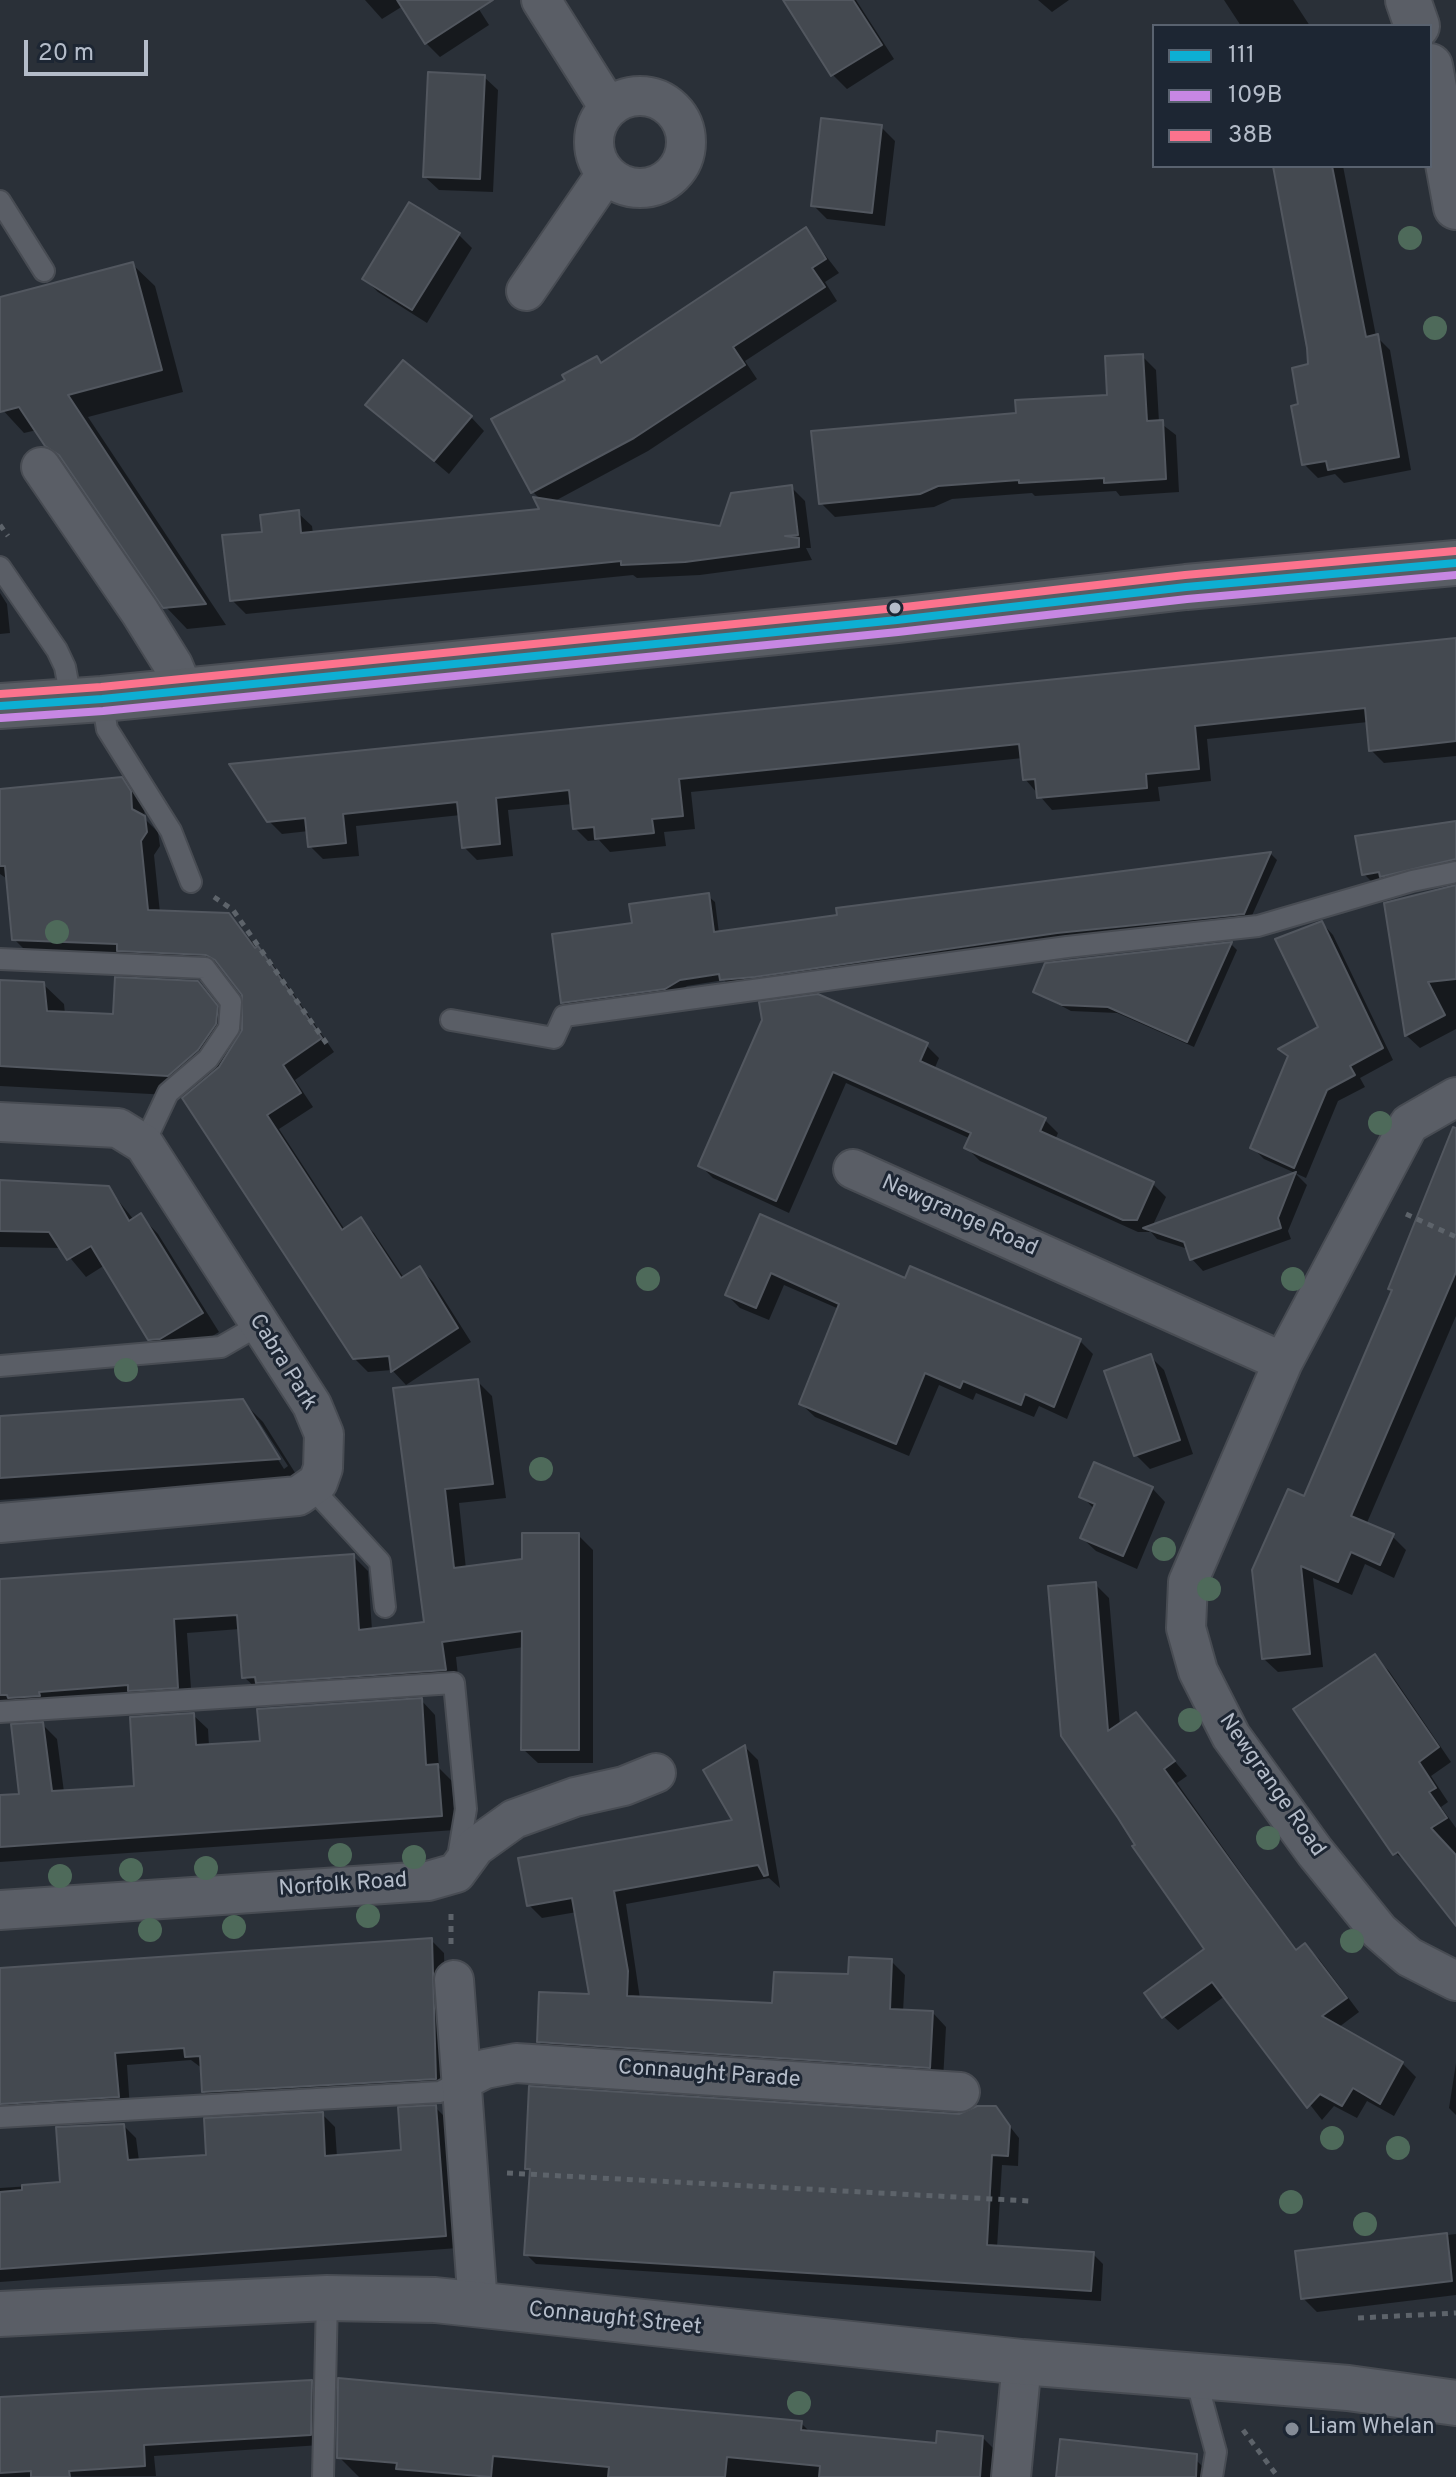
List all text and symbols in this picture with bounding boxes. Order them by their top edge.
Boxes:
scale bar [28,24,152,74]
legend [1152,24,1432,168]
text: 20 m [38,39,94,69]
text: 111 [1228,41,1255,71]
text: 109B [1228,81,1282,111]
text: 38B [1228,121,1273,151]
unlabelled marker [887,600,903,616]
street label: Newgrange Road [877,1171,1041,1263]
street label: Cabra Park [242,1310,322,1416]
street label: Newgrange Road [1212,1710,1330,1862]
street label: Norfolk Road [278,1868,408,1904]
street label: Connaught Parade [617,2055,801,2095]
street label: Connaught Street [527,2298,703,2342]
place label: Liam Whelan [1308,2416,1435,2442]
marker: Liam Whelan [1283,2420,1301,2438]

